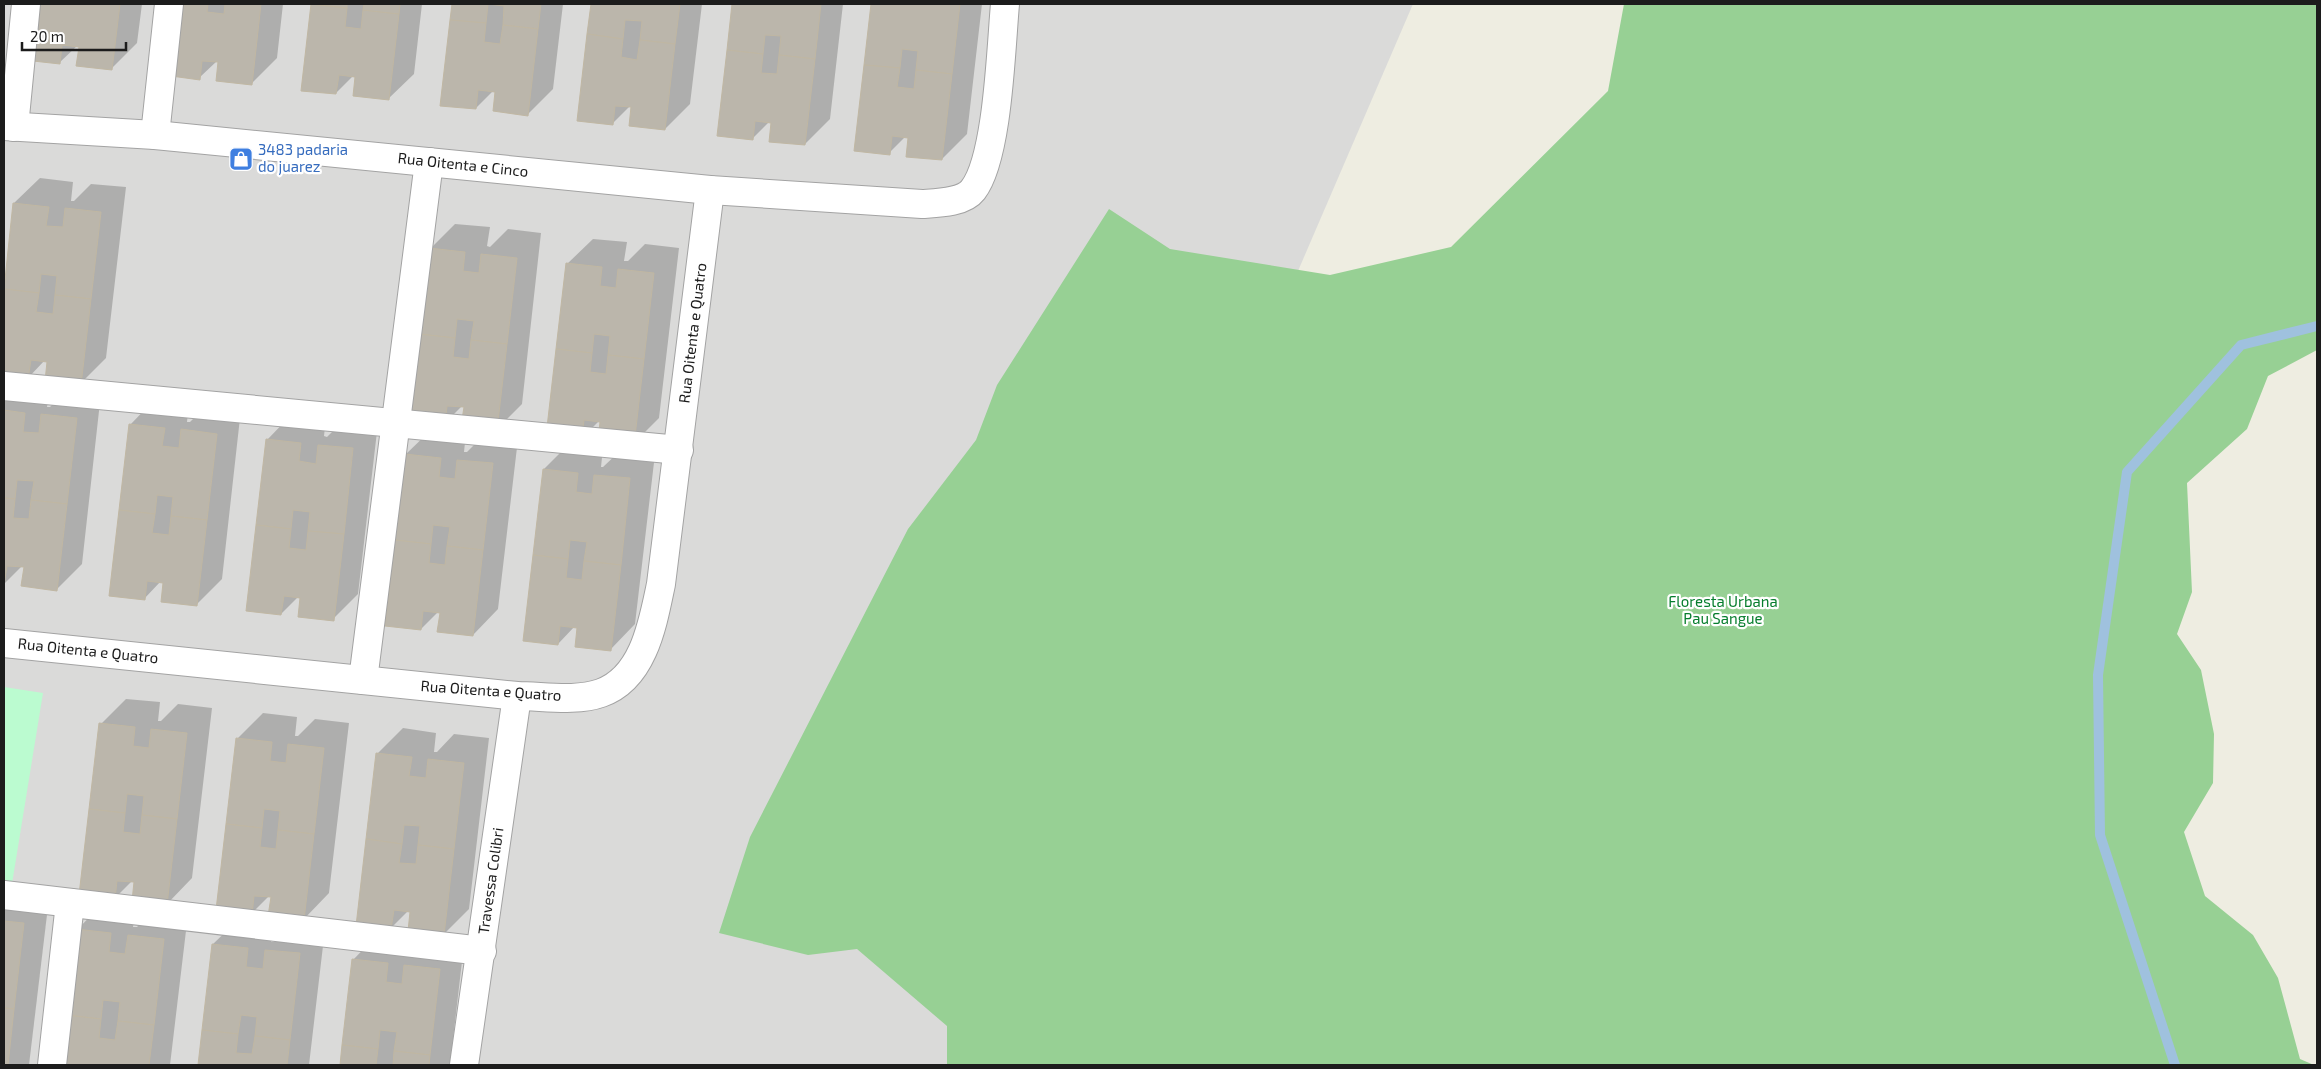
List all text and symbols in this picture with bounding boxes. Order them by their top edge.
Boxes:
scale bar [22,20,126,52]
text: 20 m [30,27,64,45]
place label: 3483 padaria do juarez [258,140,348,176]
shop icon: 3483 padaria do juarez [228,146,254,172]
street label: Rua Oitenta e Cinco [397,148,529,180]
street label: Rua Oitenta e Quatro [674,262,711,404]
park label: Floresta Urbana Pau Sangue [1668,592,1778,627]
street label: Rua Oitenta e Quatro [17,634,159,667]
street label: Rua Oitenta e Quatro [420,676,562,705]
street label: Travessa Colibri [474,826,506,936]

